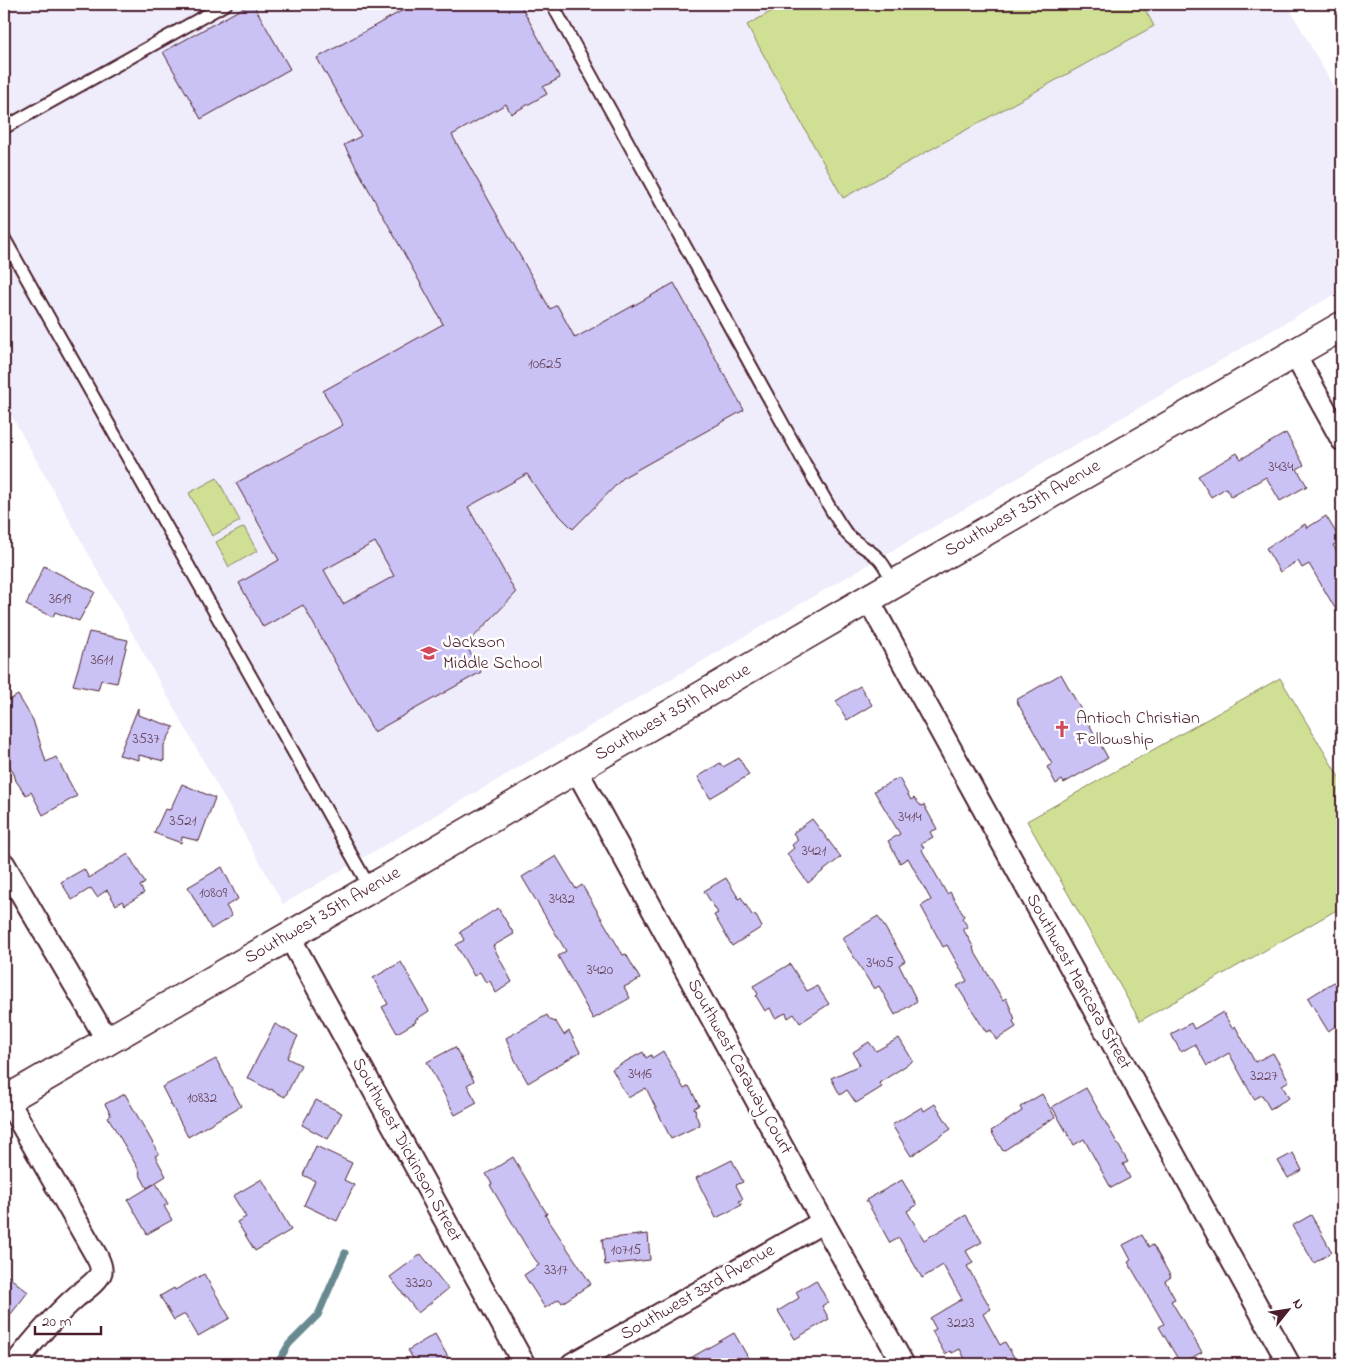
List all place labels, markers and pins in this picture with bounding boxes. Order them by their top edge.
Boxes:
place label: Jackson Middle School [443,630,542,677]
school or university icon: Jackson Middle School [419,643,439,663]
place label: Antioch Christian Fellowship [1075,706,1200,753]
church icon: Antioch Christian Fellowship [1052,719,1072,739]

